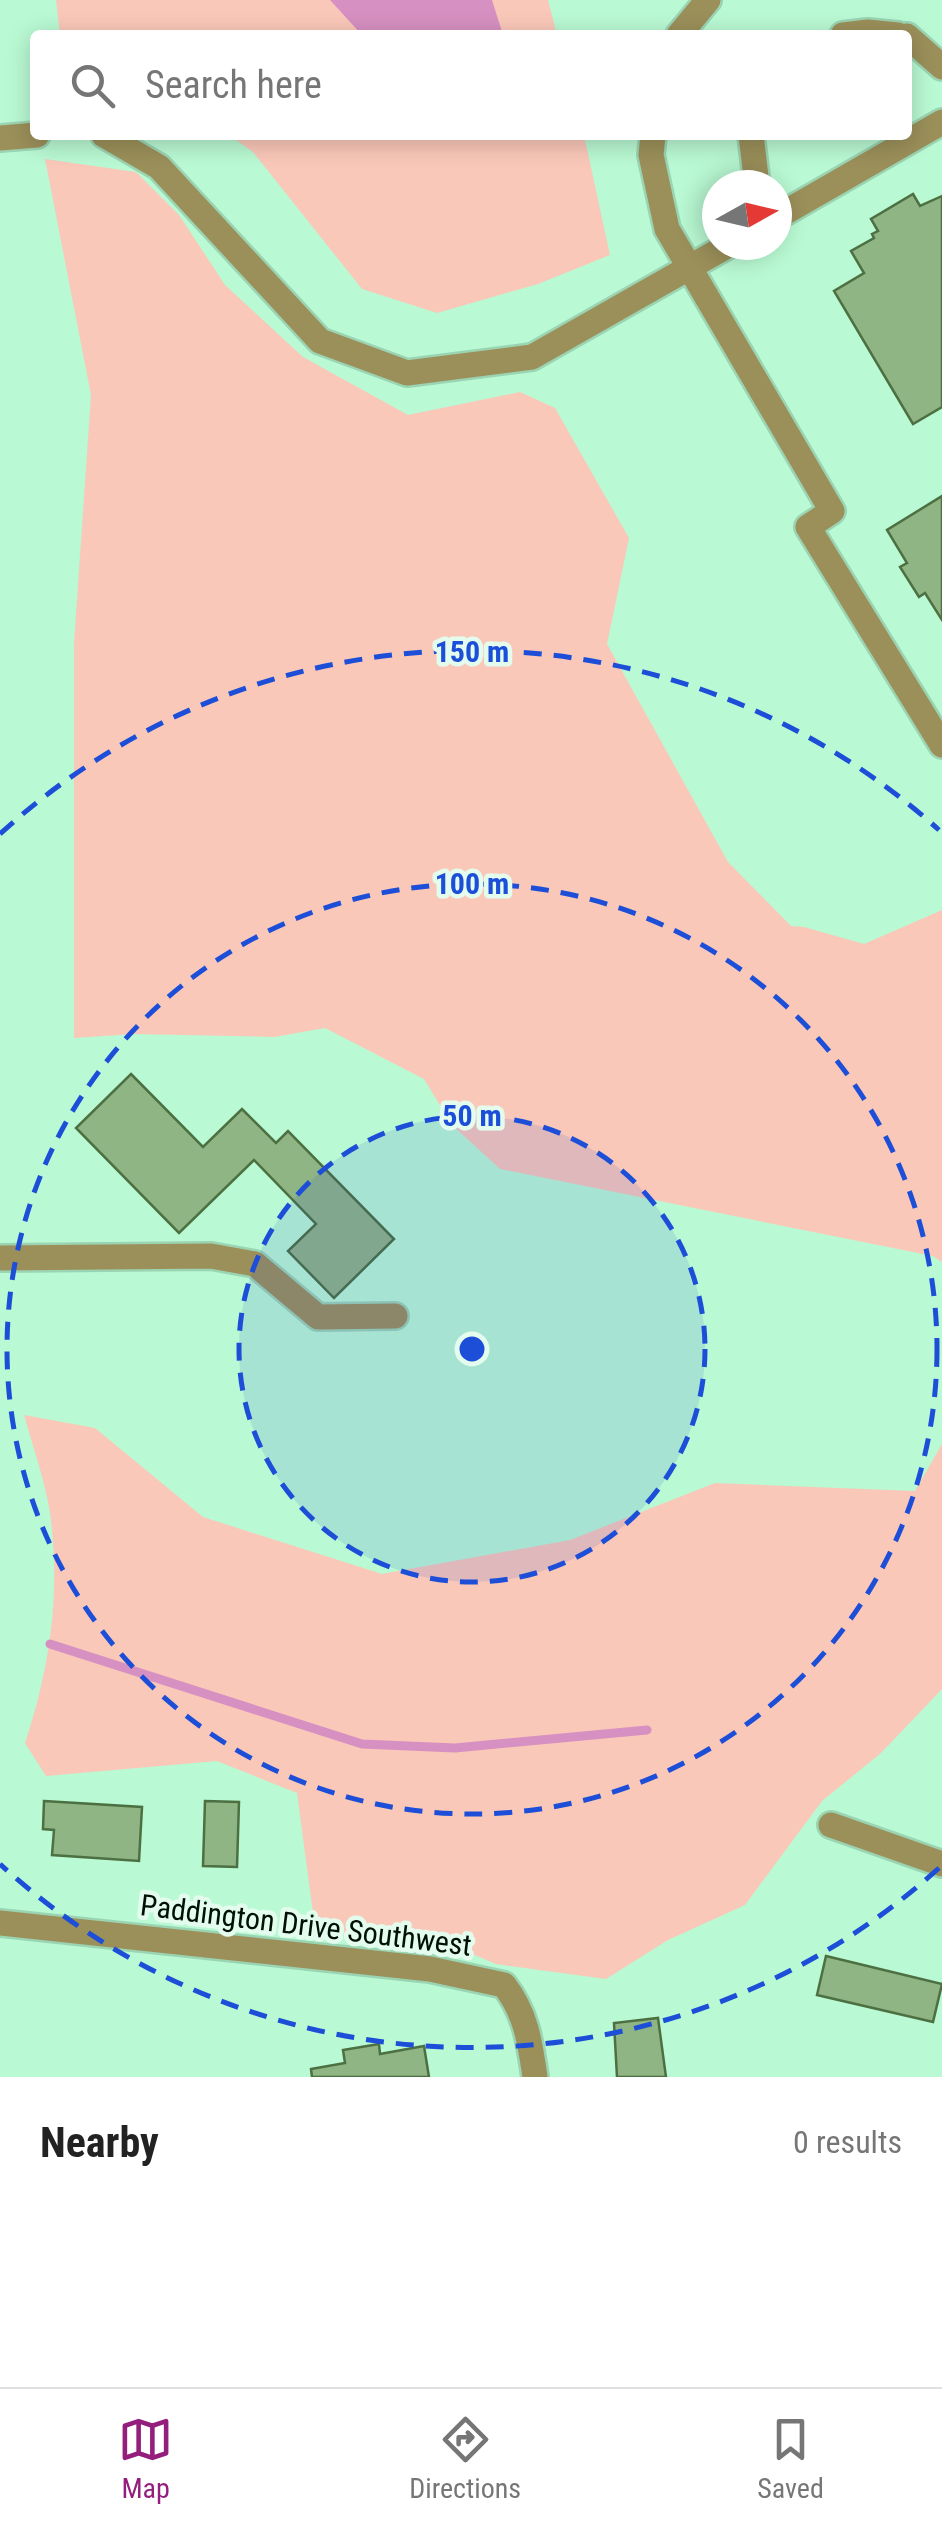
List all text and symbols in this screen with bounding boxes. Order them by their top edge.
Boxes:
search box [30,30,912,140]
icon: search [65,58,120,113]
text: Search here [145,63,322,107]
north arrow [702,170,792,260]
text: 150 m [435,634,509,669]
text: 100 m [435,866,509,901]
text: 50 m [442,1098,502,1133]
centre of rings [454,1331,490,1367]
street label: Paddington Drive Southwest [138,1887,474,1963]
text: Nearby [40,2118,159,2167]
text: 0 results [793,2123,902,2161]
tab: Map [118,2412,173,2505]
tab: Directions [409,2412,521,2505]
tab: Saved [757,2412,824,2505]

